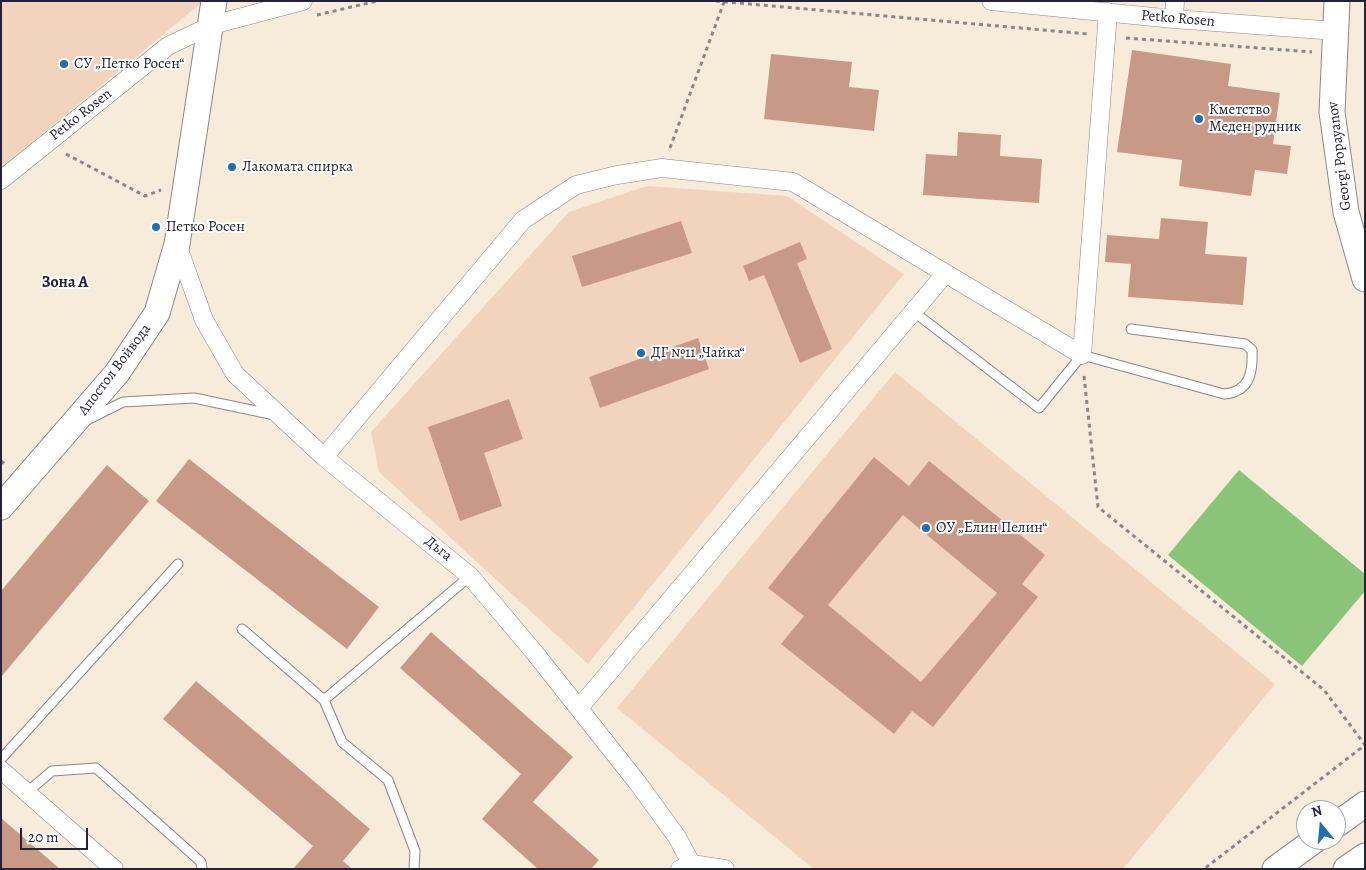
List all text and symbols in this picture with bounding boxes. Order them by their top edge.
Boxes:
street label: Petko Rosen [1140,7,1216,31]
place label: СУ „Петко Росен“ [74,55,184,73]
marker: СУ „Петко Росен“ [58,58,70,70]
street label: Petko Rosen [46,85,116,145]
place label: Кметство Меден рудник [1209,101,1301,136]
street label: Georgi Popayanov [1324,101,1356,211]
marker: Кметство Меден рудник [1193,113,1205,125]
place label: Лакомата спирка [242,158,353,176]
marker: Лакомата спирка [226,161,238,173]
place label: Петко Росен [166,218,245,236]
marker: Петко Росен [150,221,162,233]
district label: Зона А [42,273,88,293]
street label: Апостол Войвода [75,321,155,419]
place label: ДГ №11 „Чайка“ [651,344,745,362]
marker: ДГ №11 „Чайка“ [635,347,647,359]
place label: ОУ „Елин Пелин“ [936,519,1047,537]
marker: ОУ „Елин Пелин“ [920,522,932,534]
street label: Дъга [421,533,455,565]
north arrow [1296,800,1346,850]
text: N [1309,801,1324,822]
scale bar [22,818,90,850]
text: 20 m [28,827,59,847]

